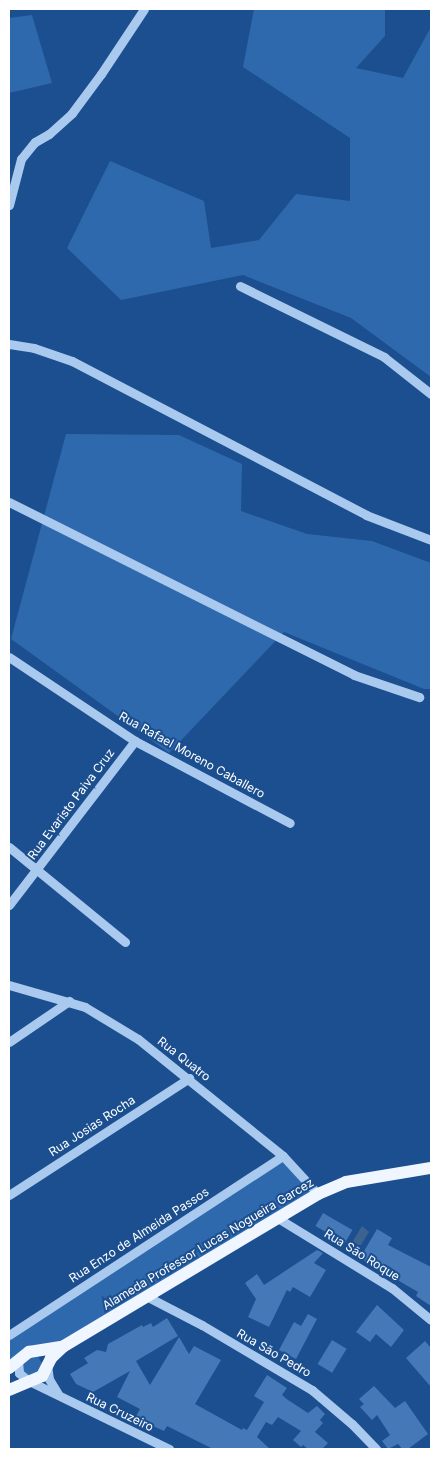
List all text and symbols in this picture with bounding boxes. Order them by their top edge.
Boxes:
street label: Rua Rafael Moreno Caballero [117,709,267,801]
street label: Rua Evaristo Paiva Cruz [25,746,117,862]
street label: Rua Quatro [155,1034,213,1084]
street label: Rua Josias Rocha [46,1093,138,1159]
street label: Alameda Professor Lucas Nogueira Garcez [100,1175,316,1313]
street label: Rua Enzo de Almeida Passos [66,1184,212,1286]
street label: Rua São Roque [322,1226,402,1284]
street label: Rua São Pedro [234,1326,314,1380]
street label: Rua Cruzeiro [84,1389,156,1435]

